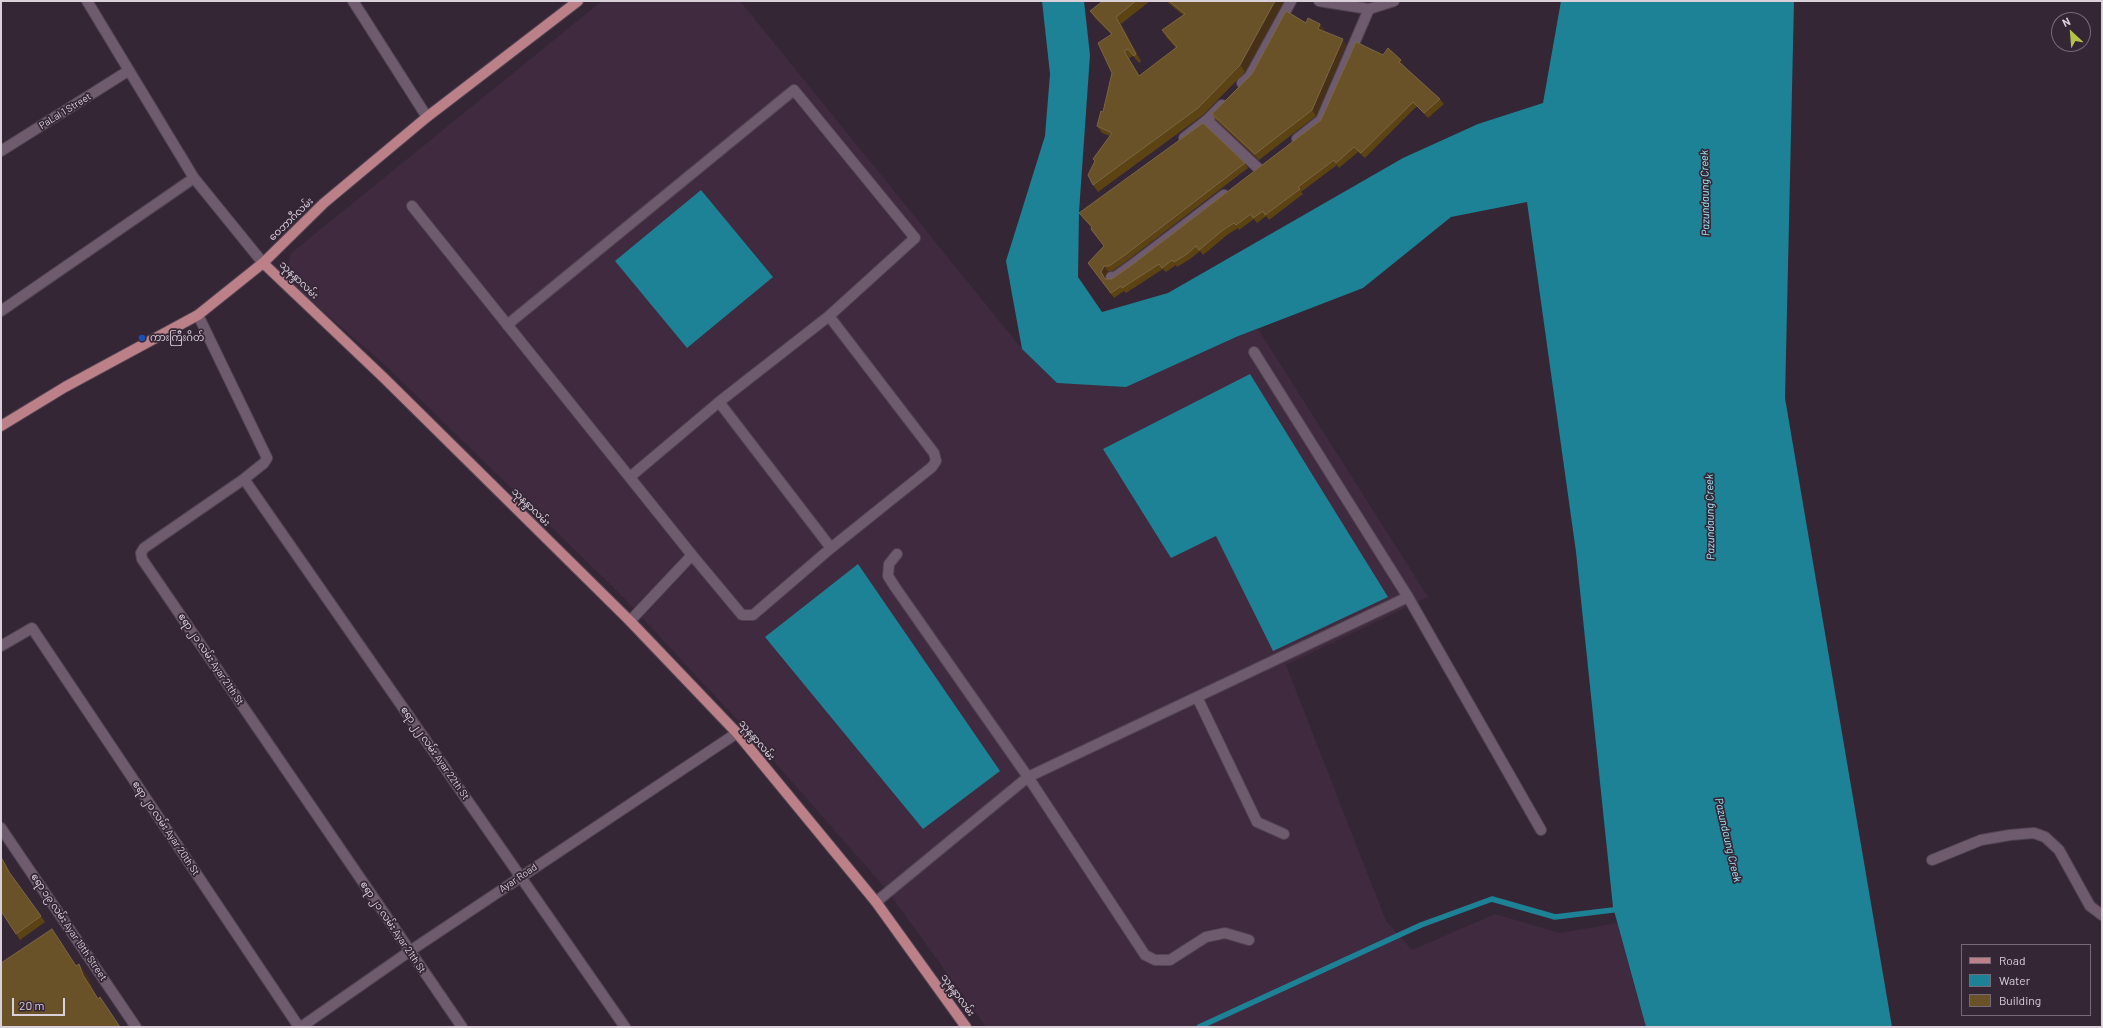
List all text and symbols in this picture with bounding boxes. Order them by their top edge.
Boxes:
north arrow [2051,12,2091,52]
text: N [2060,14,2072,29]
street label: PaLal 1 Street [37,90,93,132]
water label: Pazundaung Creek [1698,150,1712,236]
street label: ဝေဘာဂီလမ်း [266,195,316,243]
street label: သုနန္ဒာလမ်း [277,259,321,301]
place label: ကားကြီးဂိတ် [150,332,204,344]
marker: ကားကြီးဂိတ် [137,333,147,343]
water label: Pazundaung Creek [1703,474,1717,560]
street label: သုနန္ဒာလမ်း [509,485,553,529]
street label: ဧရာ ၂၁ လမ်း Ayar 21th St [176,611,246,707]
street label: ဧရာ ၂၂ လမ်း Ayar 22th St [398,704,472,802]
street label: သုနန္ဒာလမ်း [737,717,777,763]
street label: ဧရာ ၂၀ လမ်း Ayar 20th St [130,779,202,877]
water label: Pazundaung Creek [1712,797,1744,883]
street label: Ayar Road [497,861,539,895]
street label: ဧရာ ၁၉ လမ်း Ayar 19th Street [29,871,109,983]
street label: ဧရာ ၂၁ လမ်း Ayar 21th St [358,879,428,975]
legend [1961,944,2091,1016]
text: Road [1999,953,2026,967]
street label: သုနန္ဒာလမ်း [939,972,977,1018]
text: Water [1999,973,2030,987]
scale bar [14,990,67,1016]
text: Building [1999,993,2041,1007]
text: 20 m [19,998,45,1012]

